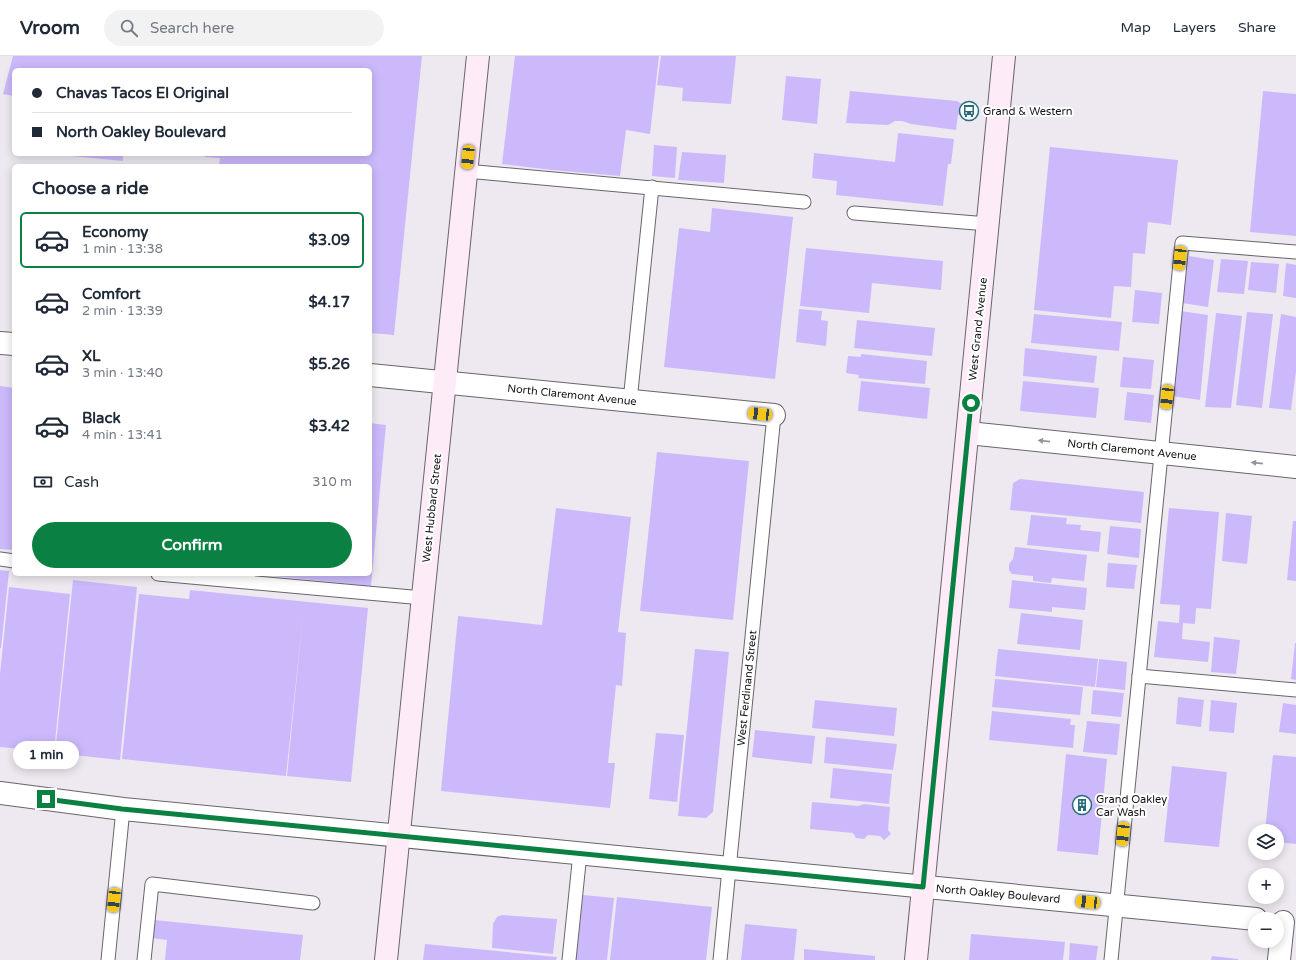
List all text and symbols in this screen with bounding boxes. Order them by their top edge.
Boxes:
search box [104,10,384,46]
text: Vroom [20,17,80,39]
icon: search [118,17,140,39]
text: Search here [150,19,234,37]
text: Map [1121,19,1151,36]
text: Layers [1173,19,1216,36]
text: Share [1238,19,1276,36]
text: Chavas Tacos El Original [56,84,229,102]
bus stop icon: Grand & Western [958,100,980,122]
place label: Grand & Western [983,105,1072,118]
text: North Oakley Boulevard [56,123,226,141]
car [461,144,475,170]
text: Choose a ride [32,177,149,199]
icon: car [34,222,70,258]
text: Economy [82,223,148,241]
text: $3.09 [309,231,350,249]
text: 1 min · 13:38 [82,241,163,257]
car [1173,245,1187,271]
street label: West Grand Avenue [966,277,990,381]
icon: car [34,284,70,320]
text: Comfort [82,285,141,303]
text: $4.17 [309,293,350,311]
text: 2 min · 13:39 [82,303,163,319]
icon: car [34,346,70,382]
text: XL [82,347,101,365]
text: $5.26 [309,355,350,373]
text: 3 min · 13:40 [82,365,163,381]
street label: North Claremont Avenue [507,382,637,408]
car [1160,384,1174,410]
route start [962,394,980,412]
car [747,407,773,421]
icon: car [34,408,70,444]
text: Black [82,409,121,427]
text: $3.42 [309,417,350,435]
text: 4 min · 13:41 [82,427,163,443]
street label: North Claremont Avenue [1067,437,1197,463]
one-way arrow [1038,438,1050,444]
street label: West Hubbard Street [420,453,444,563]
one-way arrow [1251,460,1263,466]
icon: cash [32,471,54,493]
text: Cash [64,473,99,491]
text: 310 m [312,474,352,490]
button: Confirm [32,522,352,568]
street label: West Ferdinand Street [734,630,760,746]
callout: 1 min [13,741,79,769]
text: 1 min [29,747,63,763]
route end [37,790,55,808]
place label: Grand Oakley Car Wash [1096,793,1167,819]
building icon: Grand Oakley Car Wash [1071,794,1093,816]
car [1116,821,1130,847]
map controls [1248,824,1284,948]
button: layers [1248,824,1284,860]
button: + [1248,868,1284,904]
street label: North Oakley Boulevard [935,882,1061,906]
car [107,887,121,913]
car [1075,895,1101,909]
button: − [1248,912,1284,948]

